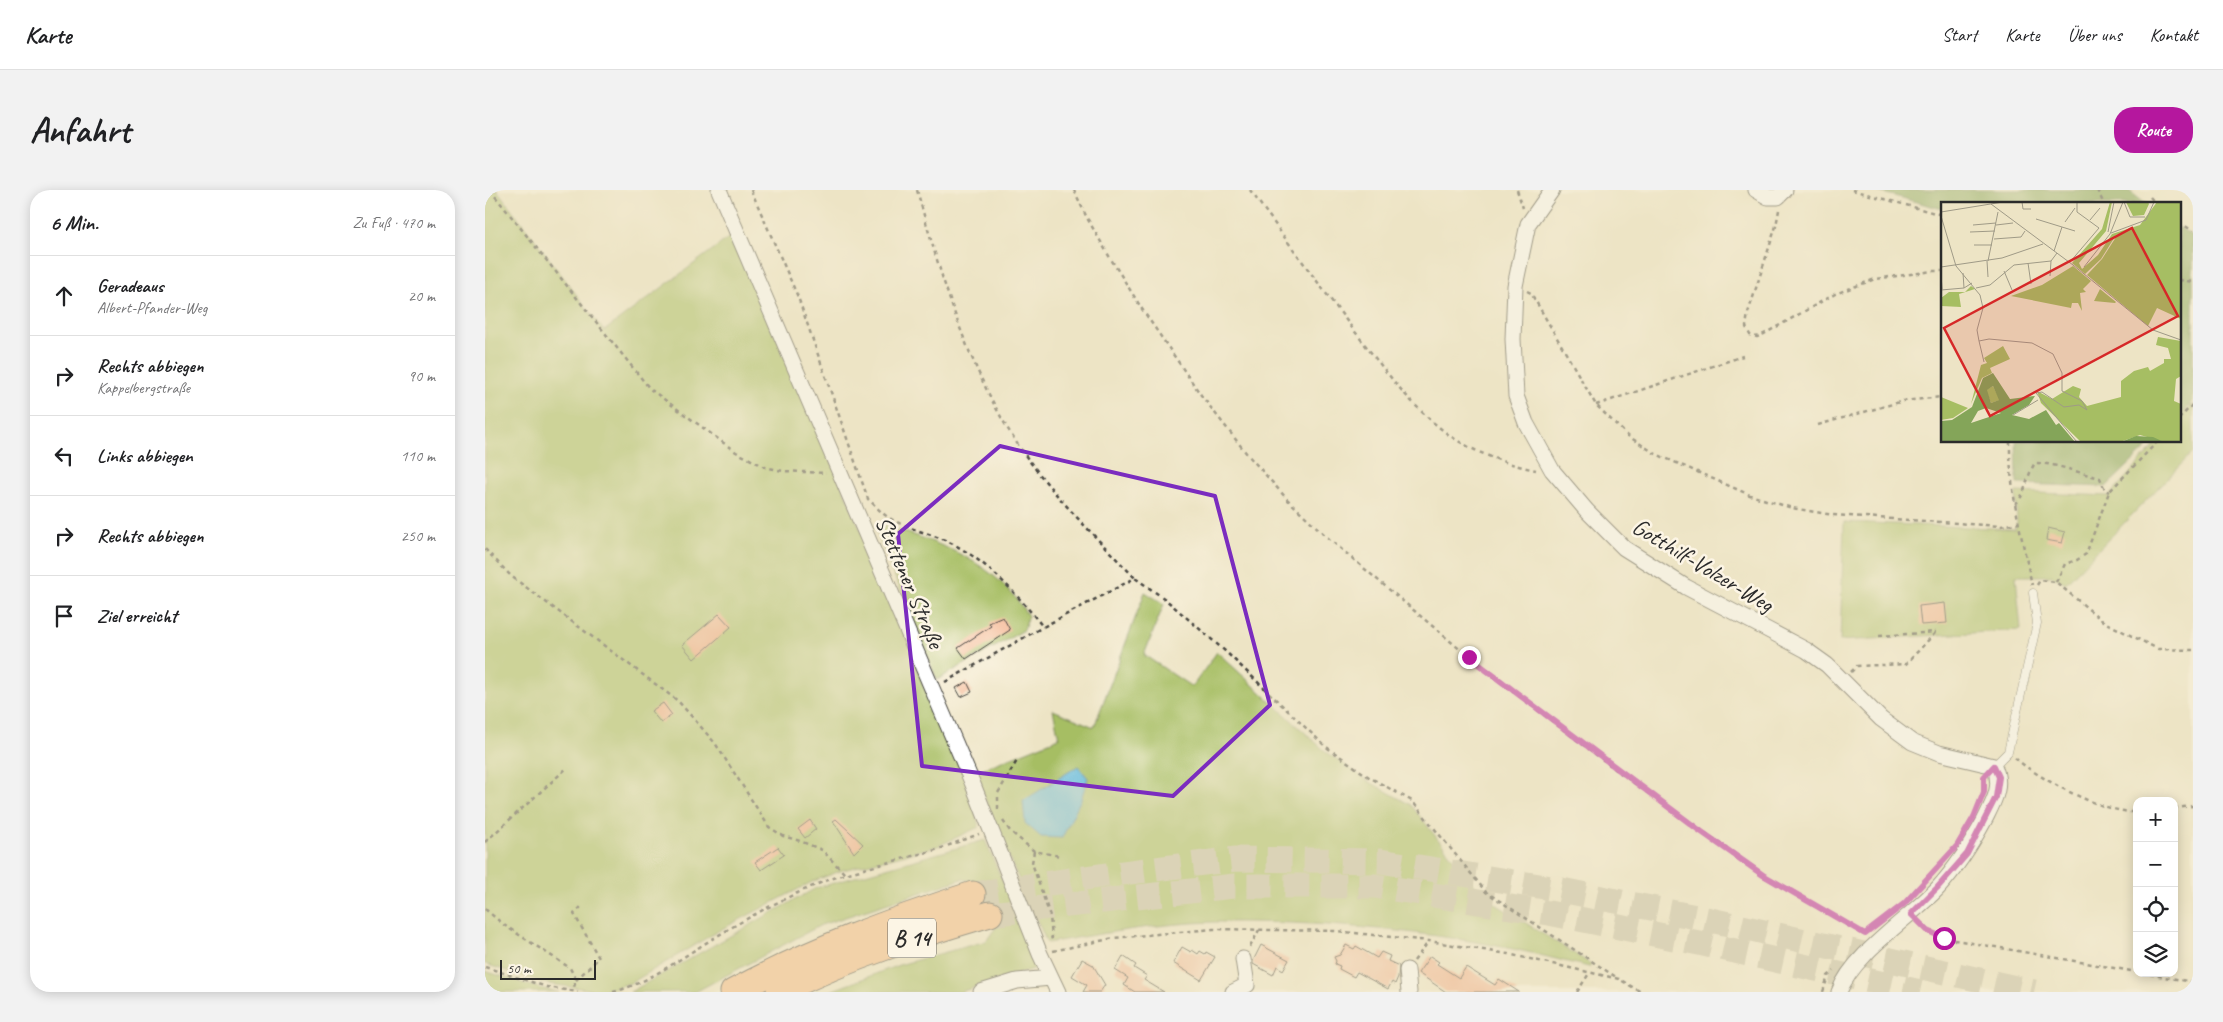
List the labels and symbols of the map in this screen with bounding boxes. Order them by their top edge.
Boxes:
inset map [1941,202,2181,442]
street label: Stettener Straße [869,511,952,655]
street label: Gotthilf-Volzer-Weg [1627,511,1780,620]
route end [1458,646,1481,669]
road number: B 14 [888,918,936,958]
route start [1933,927,1956,950]
scale bar [500,957,596,980]

